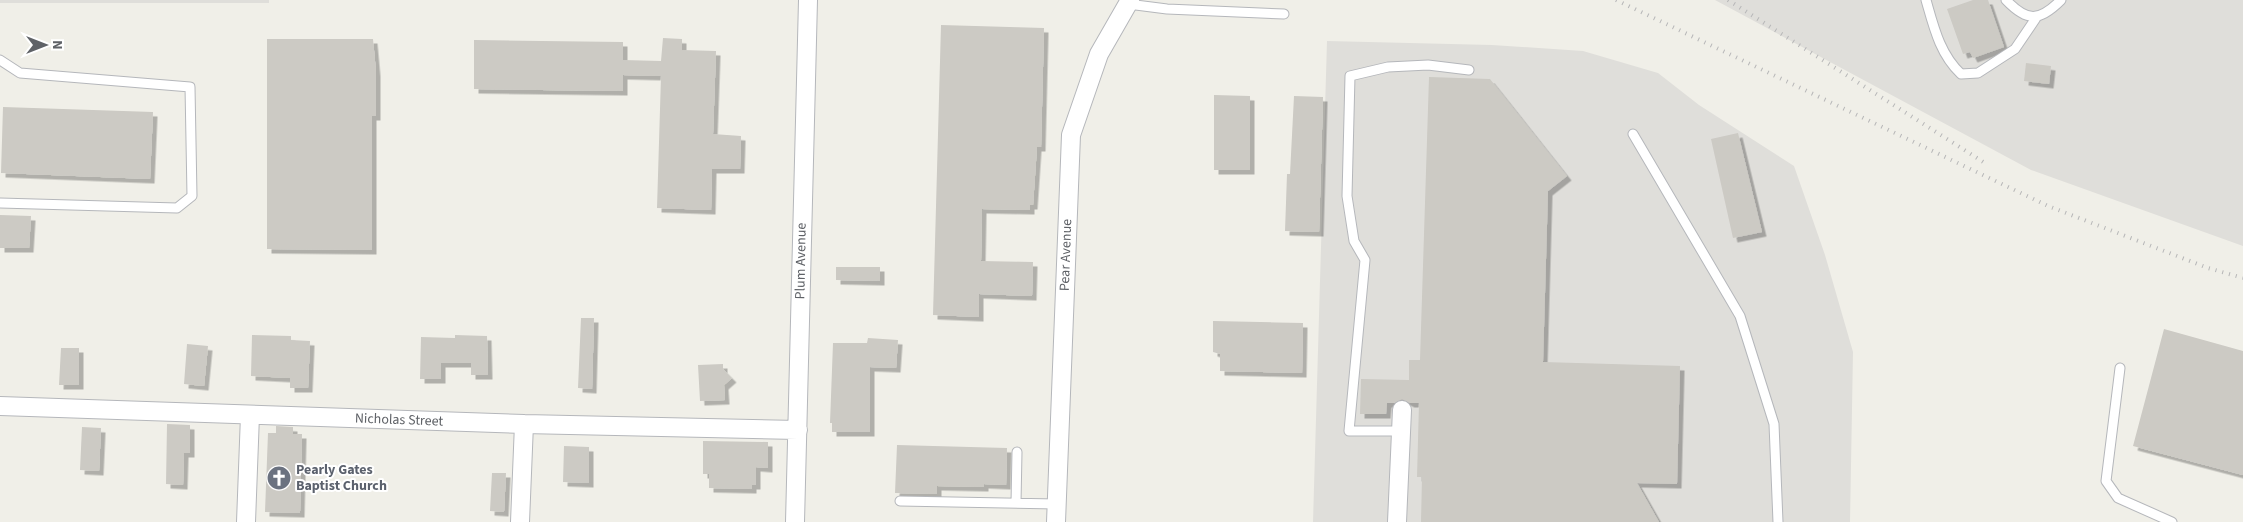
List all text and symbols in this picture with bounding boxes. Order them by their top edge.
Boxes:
north arrow [20,20,70,70]
text: N [47,40,67,50]
street label: Pear Avenue [1055,219,1077,291]
street label: Plum Avenue [790,222,812,300]
street label: Nicholas Street [354,408,444,432]
place label: Pearly Gates Baptist Church [296,460,387,496]
church icon: Pearly Gates Baptist Church [266,465,292,491]

